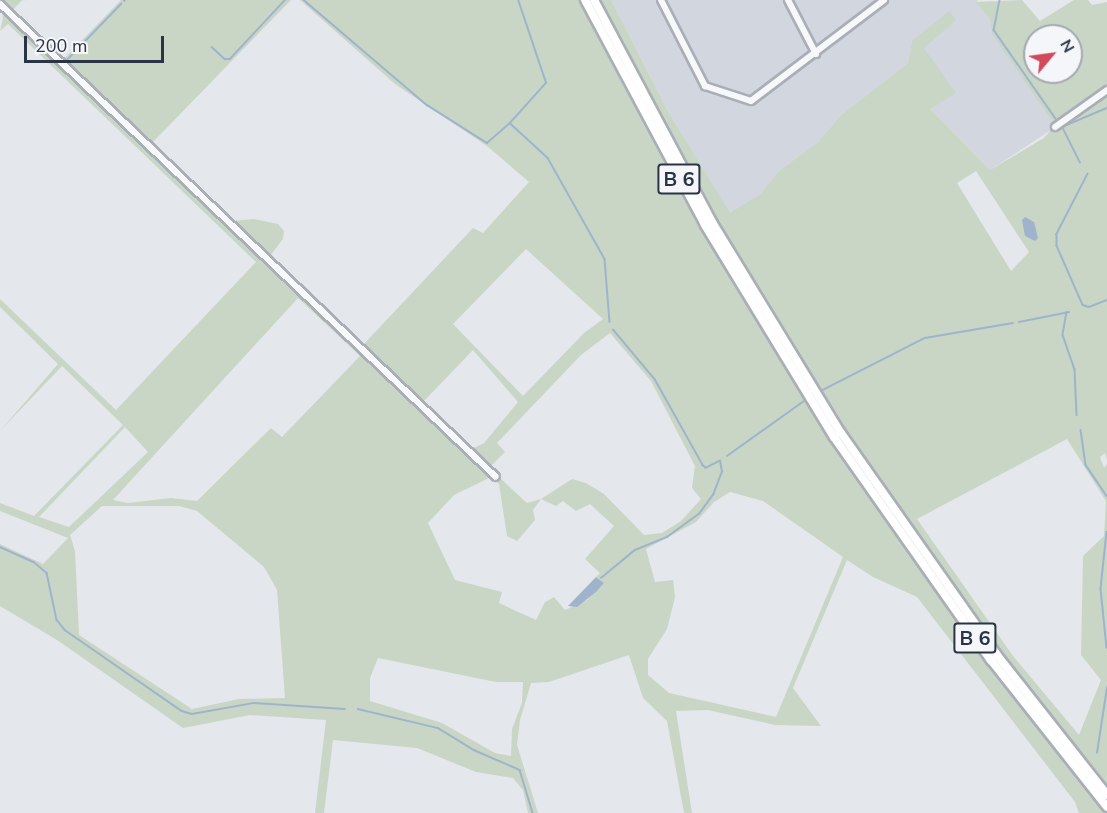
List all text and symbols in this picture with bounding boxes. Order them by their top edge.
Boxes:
scale bar [27,24,166,62]
north arrow [1023,24,1083,84]
text: 200 m [35,34,87,58]
text: N [1054,36,1080,57]
road number: B 6 [656,162,702,196]
road number: B 6 [952,621,998,655]

